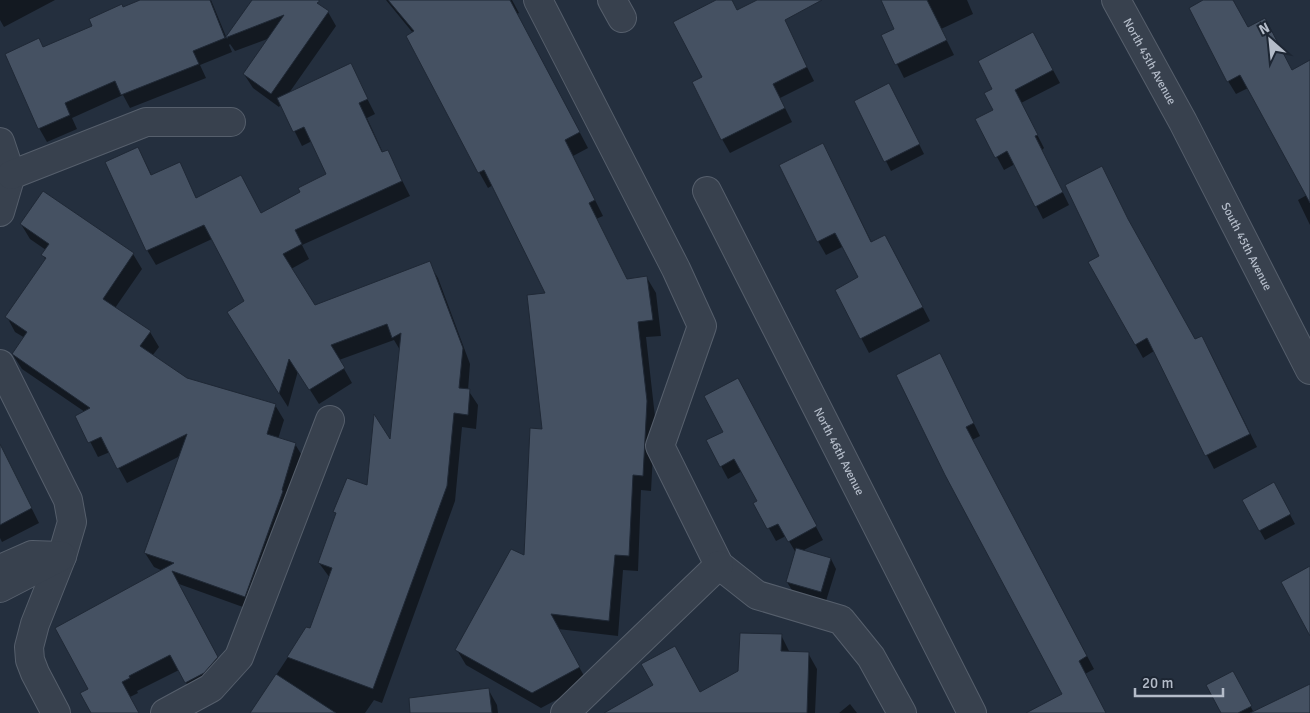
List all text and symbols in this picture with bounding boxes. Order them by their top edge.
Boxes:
street label: North 45th Avenue [1120,15,1179,107]
north arrow [1245,15,1295,65]
text: N [1256,19,1273,39]
street label: South 45th Avenue [1218,200,1275,293]
street label: North 46th Avenue [811,405,868,498]
scale bar [1135,666,1222,698]
text: 20 m [1142,674,1173,692]

